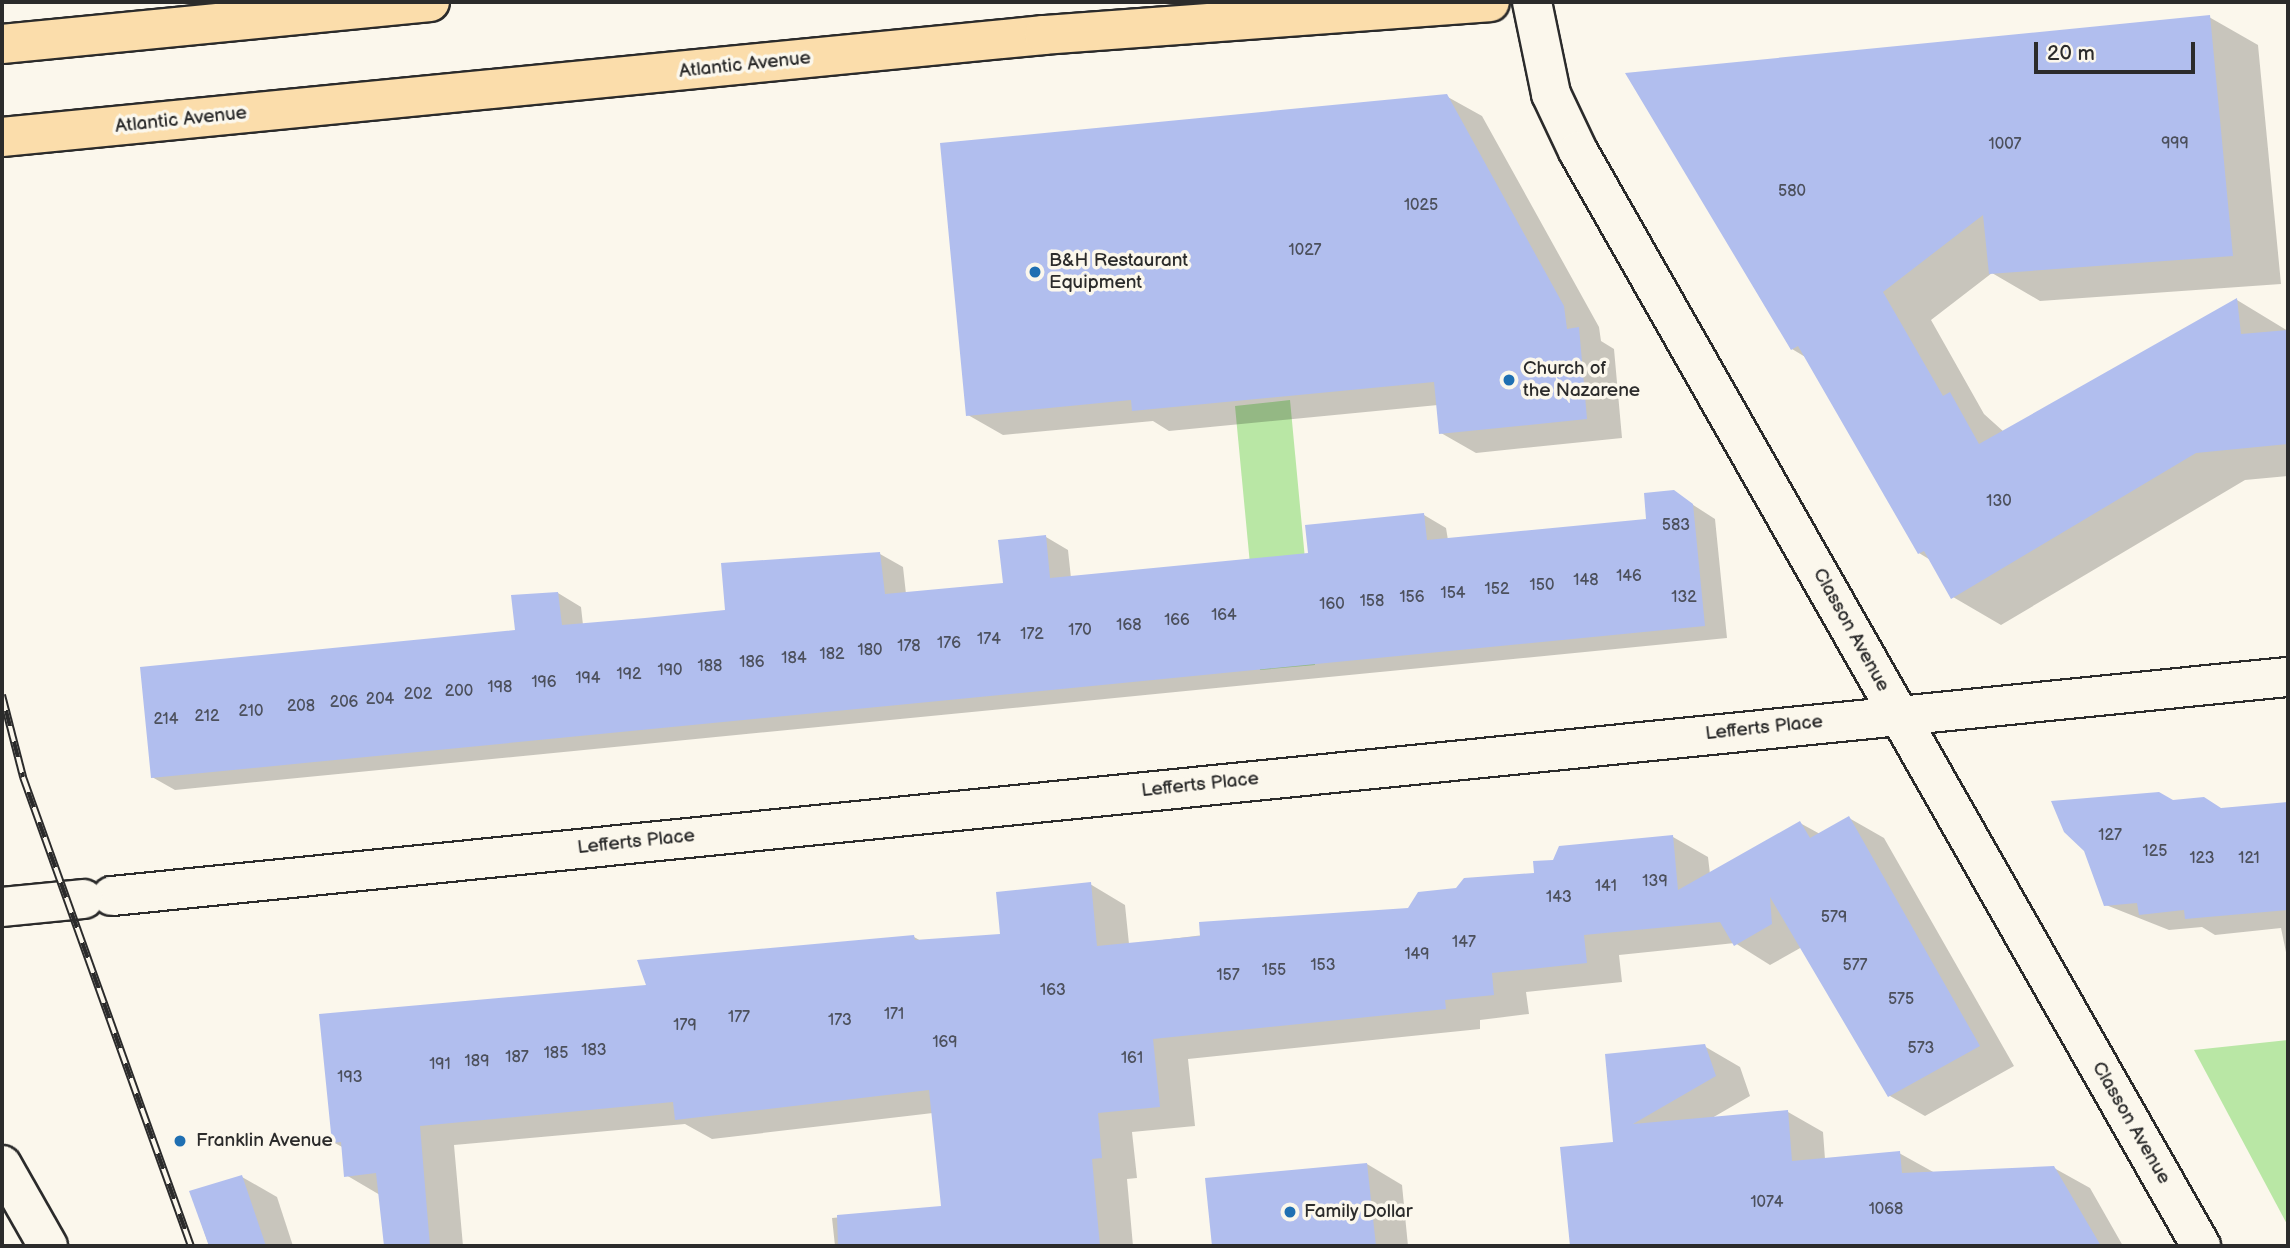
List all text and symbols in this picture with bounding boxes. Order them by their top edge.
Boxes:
scale bar [2038,28,2199,72]
text: 20 m [2047,41,2095,66]
street label: Atlantic Avenue [678,47,812,83]
street label: Atlantic Avenue [114,102,248,138]
house number: 999 [2161,134,2189,154]
house number: 1007 [1989,135,2021,155]
house number: 580 [1778,182,1806,202]
house number: 1025 [1404,196,1438,216]
house number: 1027 [1289,241,1321,261]
place label: B&H Restaurant Equipment [1049,250,1188,294]
marker: B&H Restaurant Equipment [1027,264,1043,280]
place label: Church of the Nazarene [1523,358,1640,402]
marker: Church of the Nazarene [1501,372,1517,388]
house number: 130 [1986,492,2012,512]
house number: 583 [1662,516,1690,536]
street label: Classon Avenue [1808,564,1894,696]
house number: 146 [1616,567,1642,587]
house number: 148 [1573,571,1599,591]
house number: 150 [1530,576,1554,596]
house number: 152 [1485,580,1509,600]
house number: 154 [1440,584,1466,604]
house number: 156 [1399,588,1425,608]
house number: 132 [1671,588,1697,608]
house number: 158 [1360,592,1384,612]
house number: 160 [1319,595,1345,615]
house number: 164 [1211,606,1237,626]
house number: 166 [1164,611,1190,631]
house number: 168 [1116,616,1142,636]
house number: 170 [1068,621,1092,641]
house number: 172 [1020,625,1044,645]
house number: 174 [977,630,1001,650]
house number: 176 [937,634,961,654]
house number: 178 [897,637,921,657]
house number: 180 [858,641,882,661]
house number: 182 [820,645,844,665]
house number: 184 [781,649,807,669]
house number: 186 [739,653,765,673]
house number: 188 [698,657,722,677]
house number: 190 [658,661,682,681]
house number: 192 [617,665,641,685]
house number: 194 [575,669,601,689]
house number: 196 [531,673,557,693]
house number: 198 [488,678,512,698]
house number: 200 [445,682,473,702]
house number: 202 [404,685,432,705]
house number: 204 [366,690,394,710]
house number: 206 [330,693,358,713]
house number: 208 [287,697,315,717]
house number: 210 [239,702,263,722]
house number: 212 [195,707,219,727]
house number: 214 [153,710,179,730]
street label: Lefferts Place [1704,710,1824,746]
street label: Lefferts Place [1140,767,1260,803]
street label: Lefferts Place [576,824,696,860]
house number: 127 [2098,826,2122,846]
house number: 125 [2143,842,2167,862]
house number: 123 [2189,849,2215,869]
house number: 121 [2238,849,2260,869]
house number: 139 [1642,872,1668,892]
house number: 141 [1595,877,1617,897]
house number: 143 [1546,888,1572,908]
house number: 579 [1821,908,1847,928]
house number: 147 [1452,933,1476,953]
house number: 149 [1404,945,1430,965]
house number: 153 [1310,956,1336,976]
house number: 577 [1843,956,1867,976]
house number: 155 [1262,961,1286,981]
house number: 157 [1216,966,1240,986]
house number: 163 [1040,981,1066,1001]
house number: 575 [1888,990,1914,1010]
house number: 171 [884,1005,904,1025]
house number: 177 [728,1008,750,1028]
house number: 173 [828,1011,852,1031]
house number: 179 [673,1016,697,1036]
house number: 169 [932,1033,958,1053]
house number: 573 [1908,1039,1934,1059]
house number: 183 [581,1041,607,1061]
house number: 185 [544,1044,568,1064]
house number: 187 [505,1048,529,1068]
house number: 161 [1121,1049,1143,1069]
house number: 189 [465,1052,489,1072]
house number: 191 [429,1055,451,1075]
street label: Classon Avenue [2087,1058,2175,1188]
house number: 193 [337,1068,363,1088]
place label: Franklin Avenue [196,1130,333,1152]
marker: Franklin Avenue [170,1131,190,1151]
house number: 1074 [1750,1193,1784,1213]
house number: 1068 [1869,1200,1903,1220]
place label: Family Dollar [1304,1201,1414,1223]
marker: Family Dollar [1282,1204,1298,1220]

